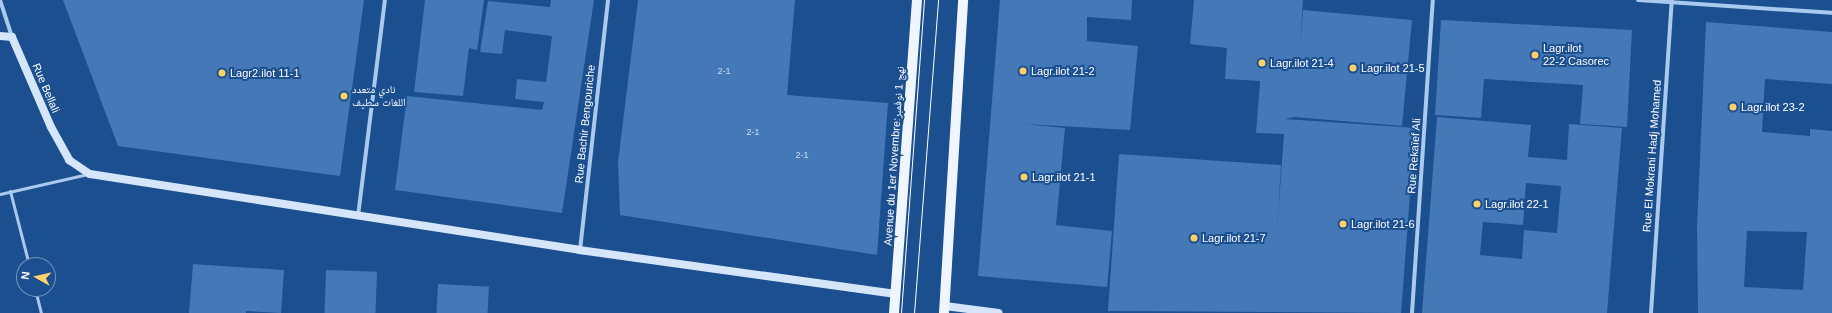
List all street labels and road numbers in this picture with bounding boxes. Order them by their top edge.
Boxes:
street label: Rue Bellali [30,61,62,115]
street label: Rue Bachir Bengouriche [572,64,598,184]
street label: Avenue du 1er Novembre;نهج 1 نوفمبر [881,66,907,246]
street label: Rue El Mokrani Hadj Mohamed [1640,79,1664,233]
street label: Rue Rekaïef Ali [1405,117,1423,195]

